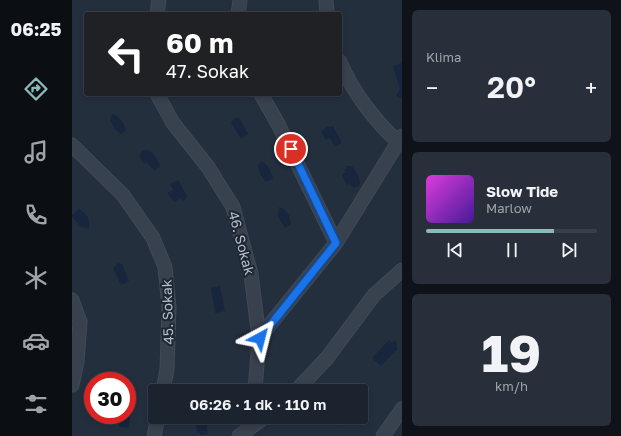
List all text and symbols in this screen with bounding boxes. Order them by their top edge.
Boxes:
text: 06:25 [11,18,61,40]
text: 60 m [166,26,233,59]
icon: left [100,28,152,80]
text: Klima [426,49,461,65]
text: 47. Sokak [166,60,249,82]
text: 20° [487,69,536,105]
text: − [426,74,438,101]
text: + [585,74,597,101]
icon: directions [22,75,50,103]
pin [274,132,308,166]
icon: music [22,138,50,166]
icon: arrive [280,138,302,160]
text: Slow Tide [486,182,558,200]
text: Marlow [486,200,532,216]
icon: phone [22,201,50,229]
street label: 46. Sokak [225,209,259,277]
icon: previous [444,239,466,261]
icon: pause [501,239,523,261]
icon: next [558,239,580,261]
icon: climate [22,264,50,292]
street label: 45. Sokak [157,279,177,345]
position arrow [239,317,281,359]
text: 19 [482,321,541,383]
icon: car [22,327,50,355]
speed limit sign: 30 [84,372,136,424]
text: km/h [495,378,528,394]
icon: filters [22,390,50,418]
text: 06:26 · 1 dk · 110 m [190,395,326,413]

